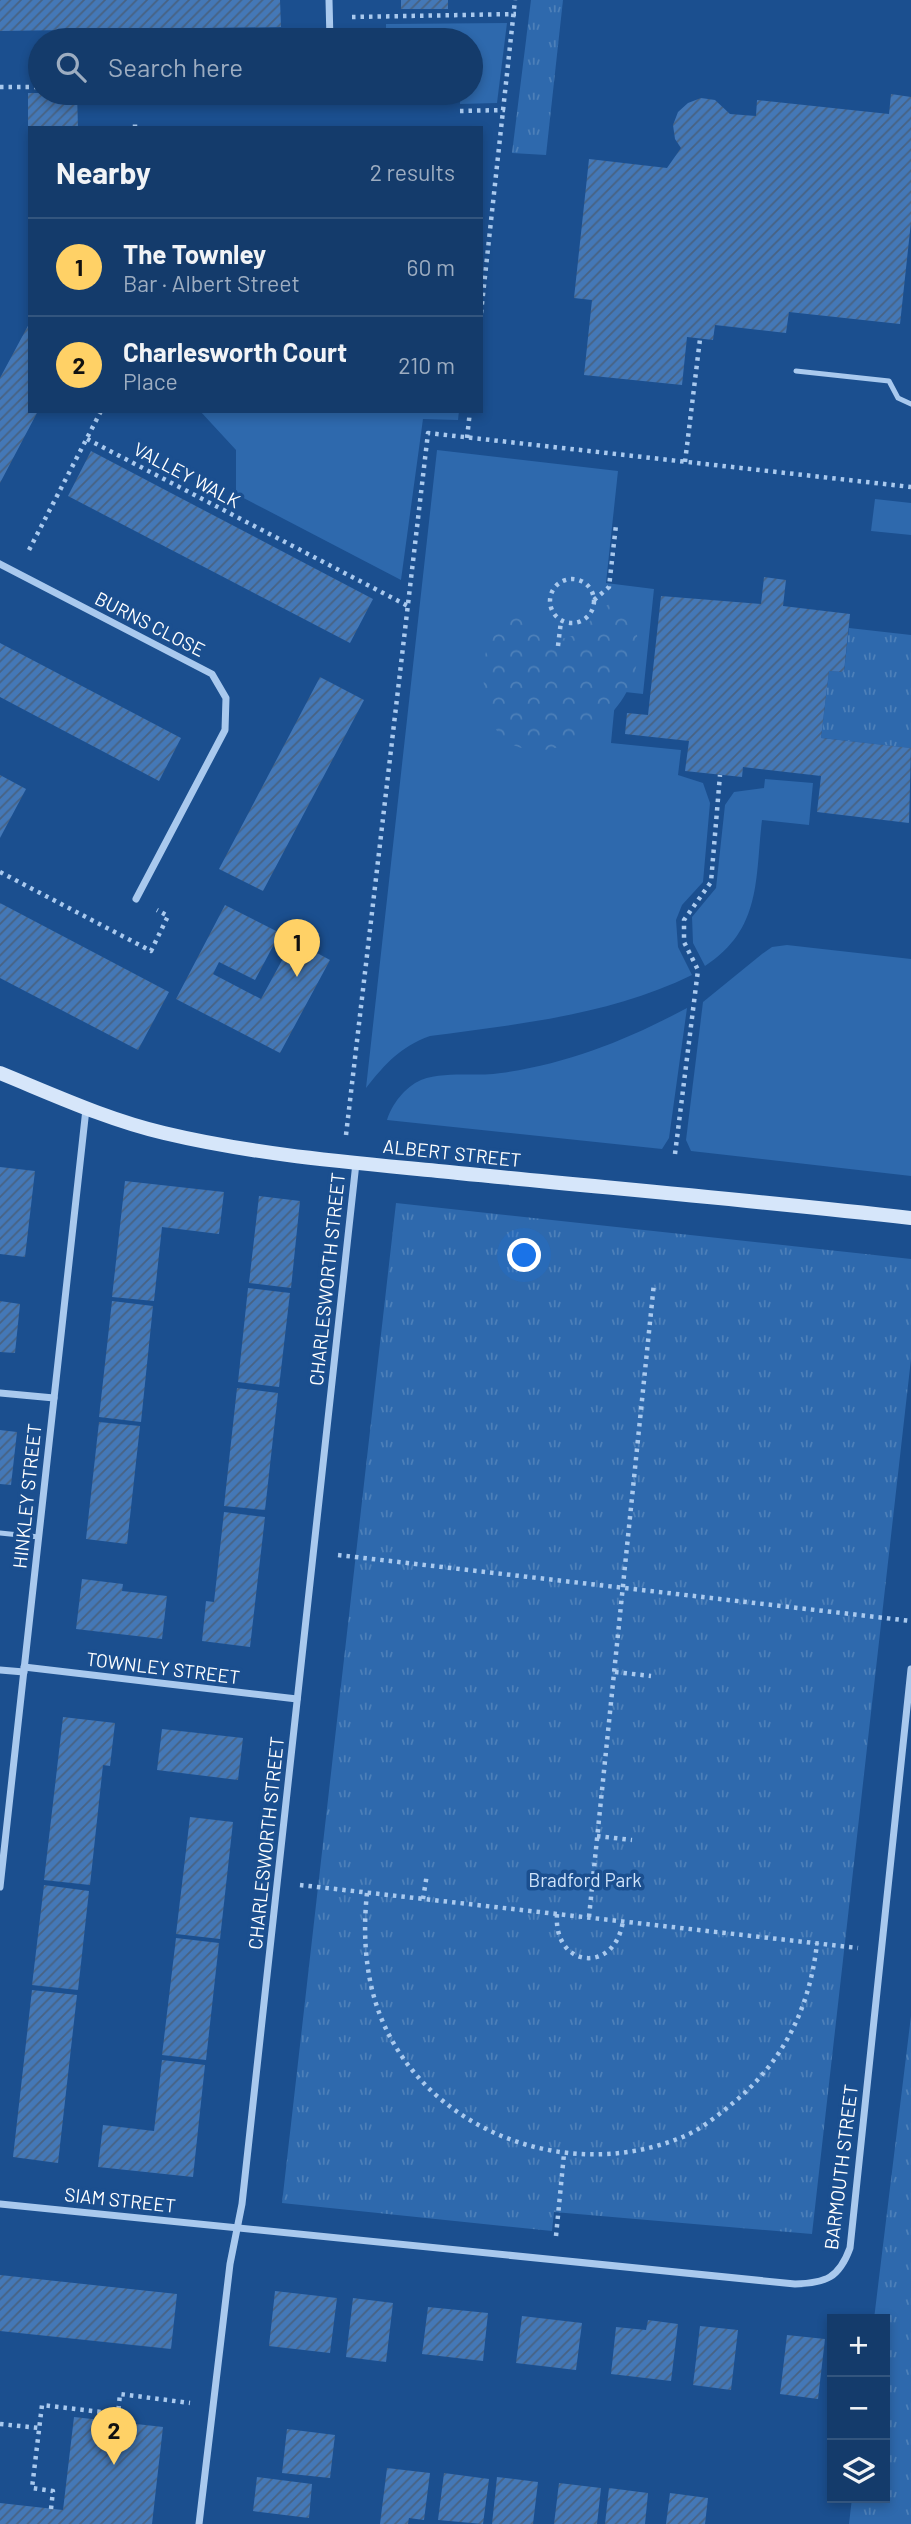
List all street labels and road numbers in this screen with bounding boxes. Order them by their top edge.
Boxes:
street label: VALLEY WALK [130,437,245,512]
street label: BURNS CLOSE [91,586,209,661]
street label: ALBERT STREET [382,1134,522,1171]
street label: CHARLESWORTH STREET [304,1171,349,1387]
street label: HINKLEY STREET [7,1422,46,1570]
street label: TOWNLEY STREET [85,1647,241,1688]
street label: CHARLESWORTH STREET [243,1735,288,1951]
street label: BARMOUTH STREET [819,2083,862,2251]
street label: SIAM STREET [63,2182,177,2217]

